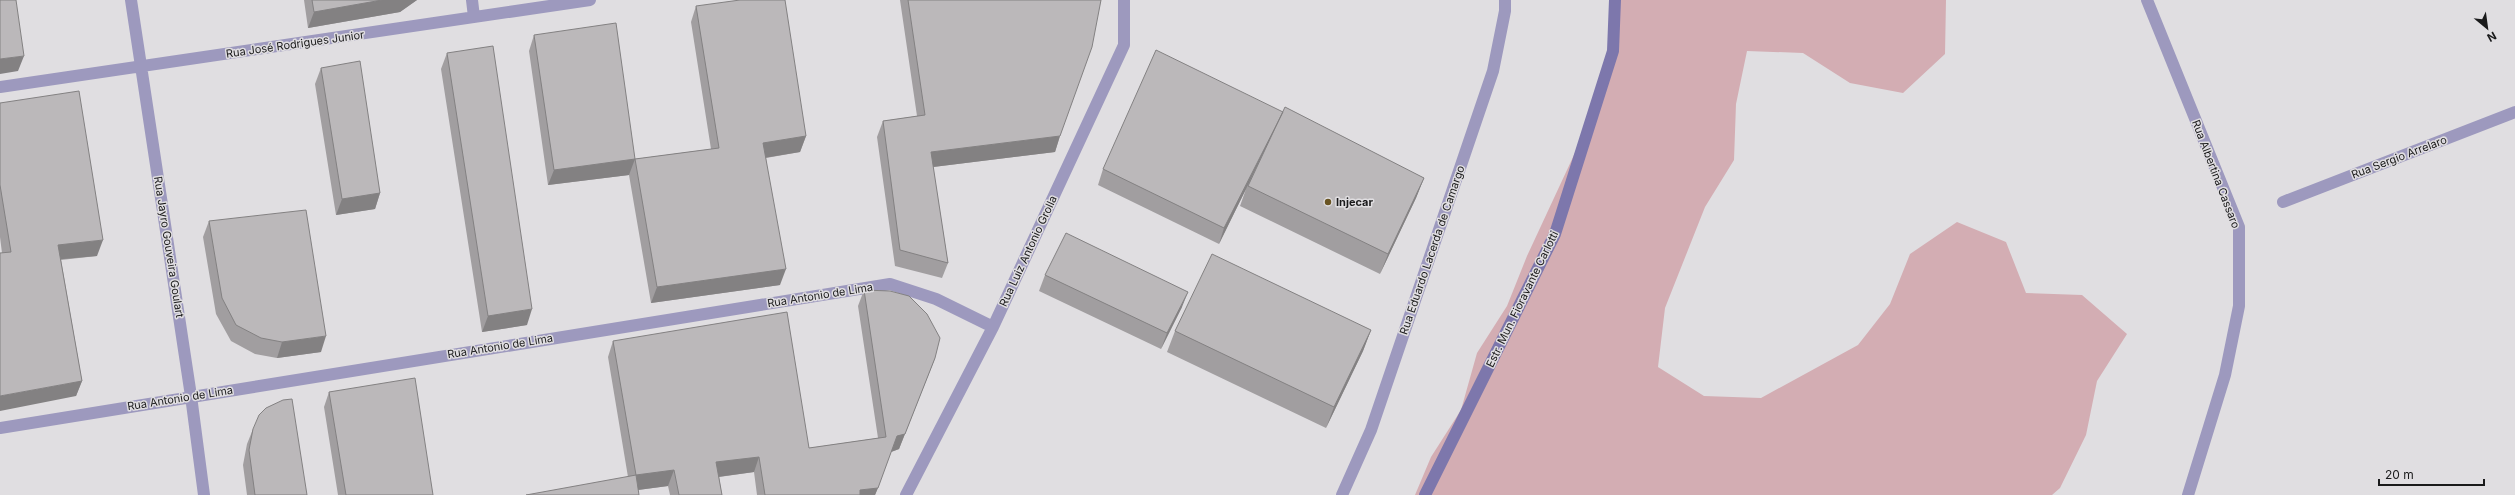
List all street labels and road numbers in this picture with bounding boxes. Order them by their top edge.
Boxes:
street label: Rua José Rodrigues Junior [225,27,365,61]
street label: Rua Albertina Cassaro [2189,118,2243,231]
street label: Rua Sergio Arrelaro [2349,132,2449,182]
street label: Rua Eduardo Lacerda de Camargo [1396,163,1468,336]
street label: Rua Jayro Gouveira Goulart [151,175,187,319]
street label: Rua Luiz Antonio Grolla [996,193,1060,309]
street label: Estr. Mun. Fioravante Carlotti [1483,229,1561,369]
street label: Rua Antonio de Lima [766,280,874,310]
street label: Rua Antonio de Lima [446,331,554,361]
street label: Rua Antonio de Lima [126,383,234,413]

